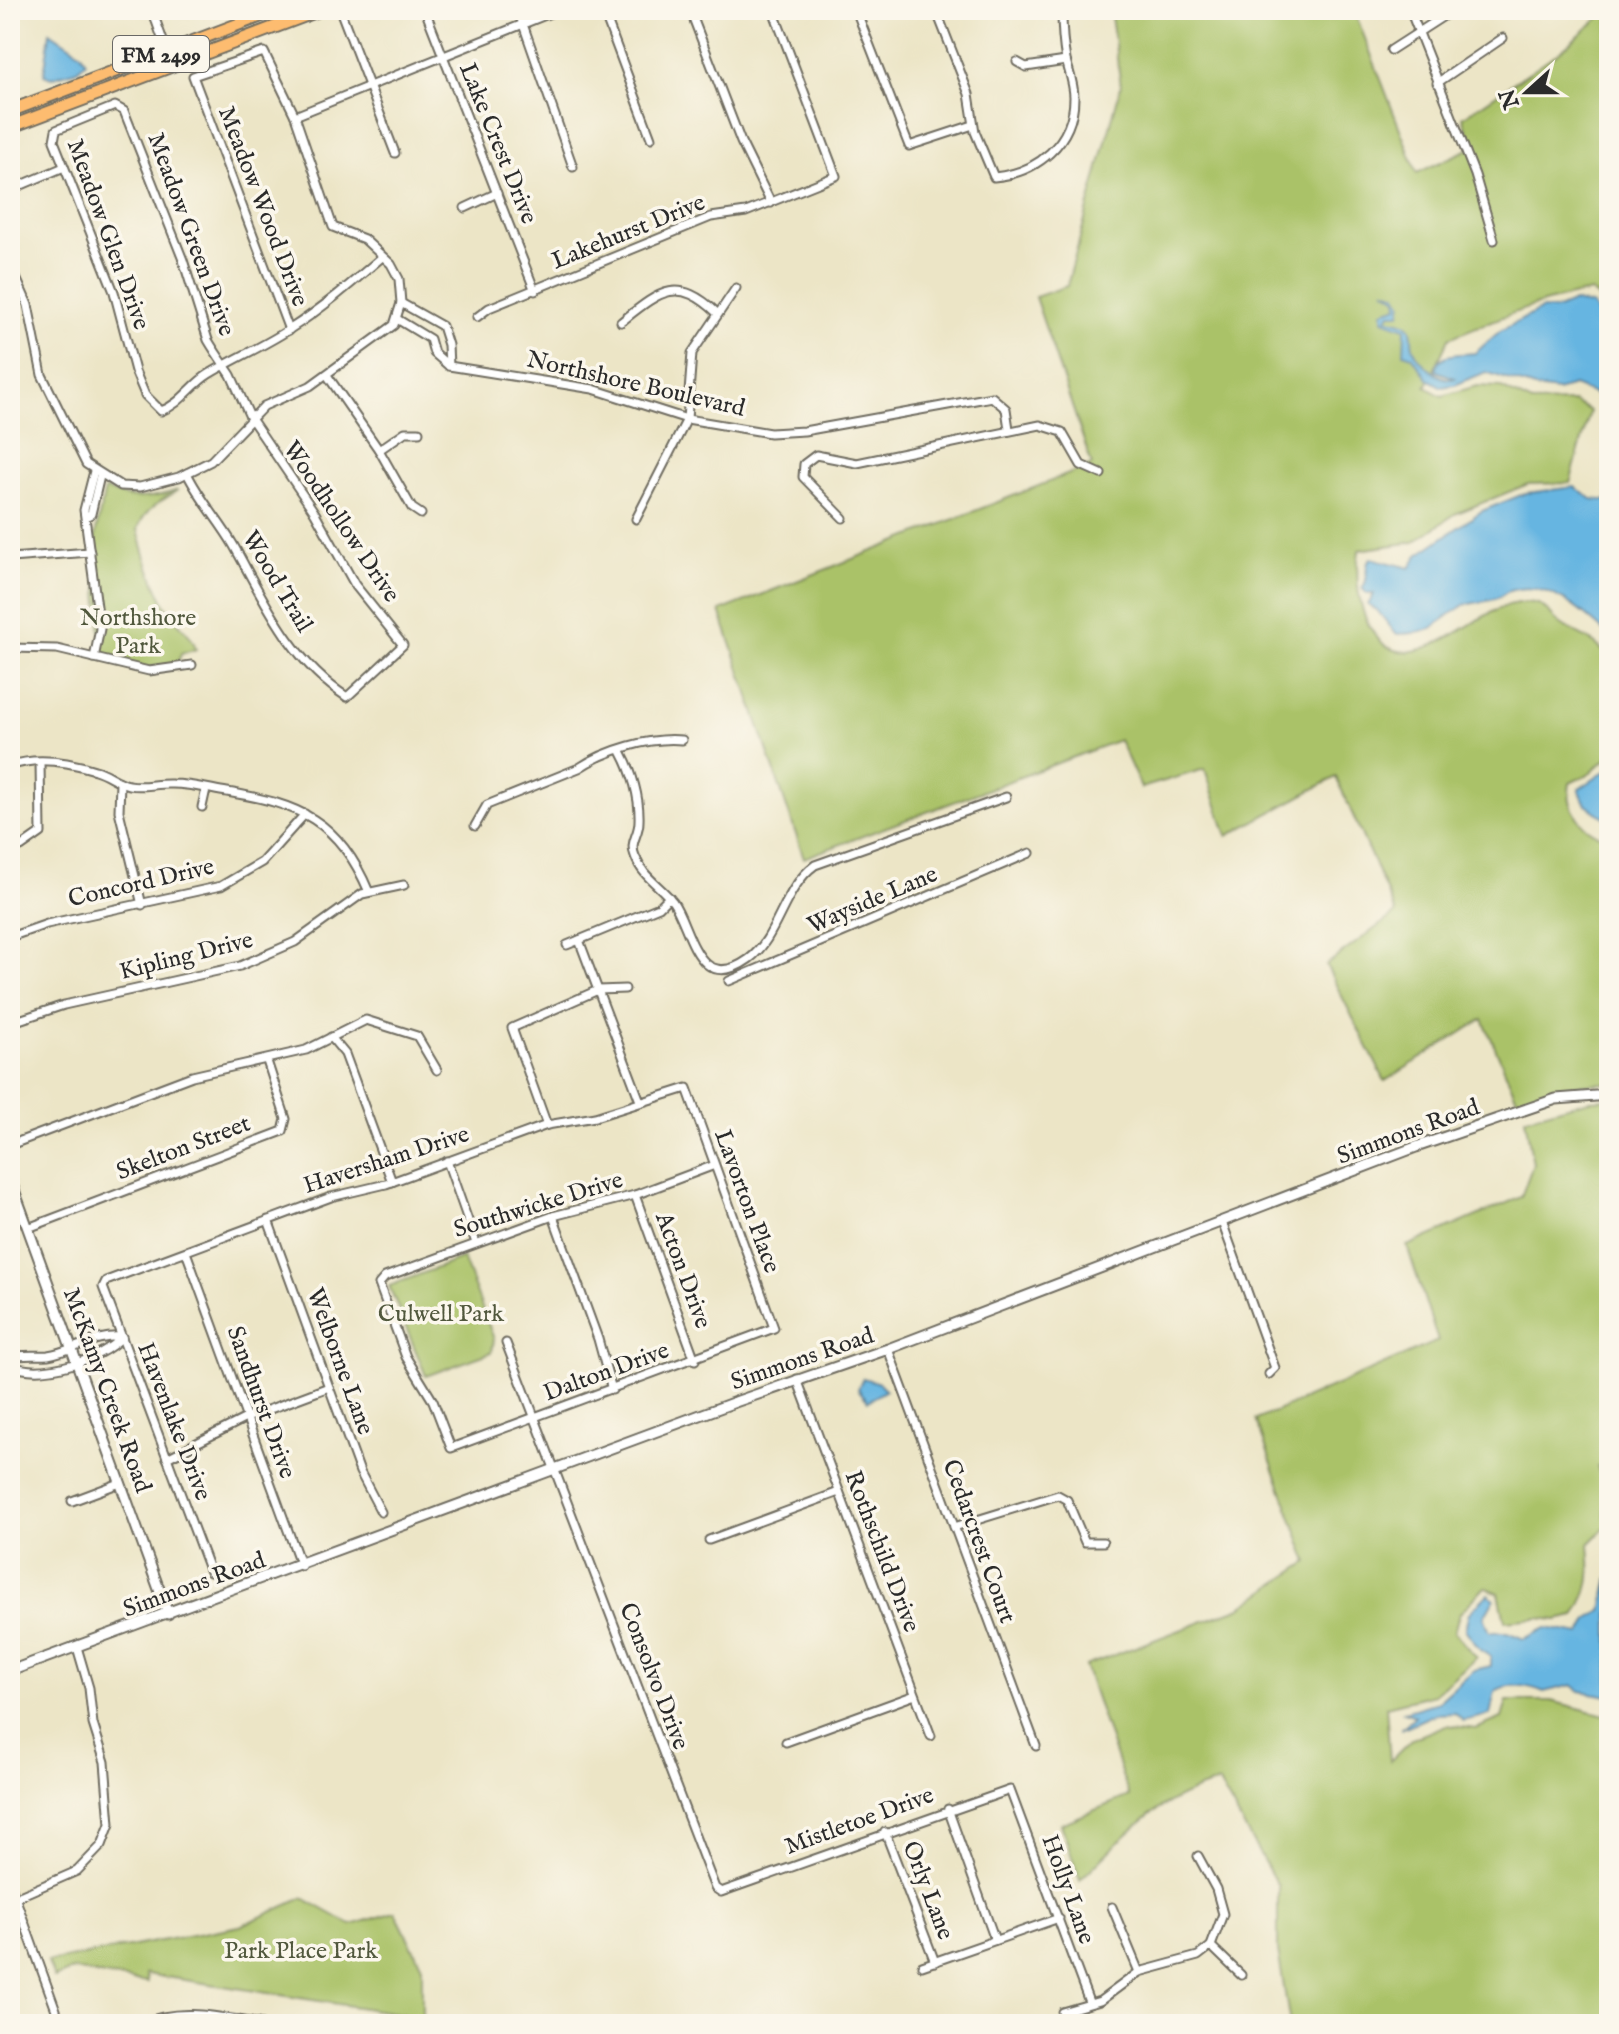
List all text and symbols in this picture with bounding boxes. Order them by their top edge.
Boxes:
road number: FM 2499 [113,36,209,72]
north arrow [1487,52,1567,132]
street label: Lake Crest Drive [451,58,544,229]
text: N [1494,85,1527,113]
street label: Meadow Wood Drive [210,102,315,311]
street label: Meadow Green Drive [139,129,242,340]
street label: Meadow Glen Drive [59,135,156,334]
street label: Lakehurst Drive [547,188,710,277]
street label: Northshore Boulevard [524,344,748,425]
street label: Woodhollow Drive [275,435,406,609]
street label: Wood Trail [234,525,319,639]
park label: Northshore Park [80,603,196,662]
street label: Concord Drive [65,852,217,915]
street label: Wayside Lane [803,859,942,942]
street label: Kipling Drive [116,925,256,988]
street label: Simmons Road [1333,1092,1484,1173]
street label: Skelton Street [112,1109,255,1188]
street label: Haversham Drive [300,1119,473,1202]
street label: Lavorton Place [706,1126,787,1278]
street label: Southwicke Drive [450,1165,627,1246]
street label: Acton Drive [647,1207,718,1333]
street label: McKamy Creek Road [55,1284,158,1497]
street label: Welborne Lane [299,1284,381,1439]
park label: Culwell Park [378,1299,504,1330]
street label: Simmons Road [727,1320,878,1398]
street label: Sandhurst Drive [219,1322,303,1483]
street label: Dalton Drive [540,1335,673,1409]
street label: Havenlake Drive [129,1338,218,1505]
street label: Cedarcrest Court [935,1456,1023,1627]
street label: Rothschild Drive [837,1466,927,1637]
street label: Simmons Road [119,1545,270,1626]
street label: Consolvo Drive [611,1599,696,1754]
street label: Mistletoe Drive [781,1780,938,1863]
street label: Holly Lane [1033,1831,1102,1948]
street label: Orly Lane [895,1837,961,1944]
park label: Park Place Park [224,1936,378,1967]

